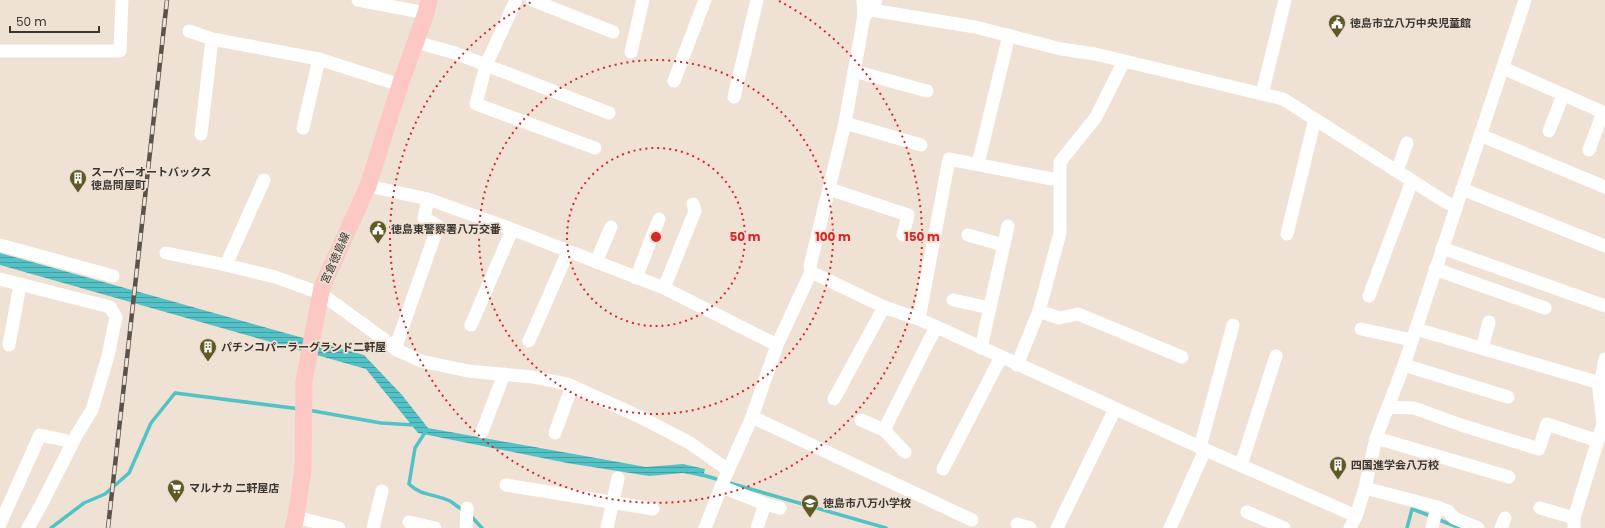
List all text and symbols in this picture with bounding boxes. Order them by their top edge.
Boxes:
scale bar [10,8,99,34]
text: 50 m [16,13,47,30]
public building icon: 徳島市立八万中央児童館 [1327,13,1347,38]
place label: 徳島市立八万中央児童館 [1350,15,1471,31]
place label: スーパーオートバックス 徳島問屋町 [91,164,212,193]
building icon: スーパーオートバックス 徳島問屋町 [68,168,88,193]
public building icon: 徳島東警察署八万交番 [368,219,388,244]
place label: 徳島東警察署八万交番 [391,221,501,237]
text: 50 m [730,228,761,245]
text: 100 m [815,228,851,245]
text: 150 m [904,228,940,245]
street label: 宮倉徳島線 [317,230,353,286]
centre of rings [649,230,663,244]
building icon: パチンコパーラーグランド二軒屋 [198,337,218,362]
place label: パチンコパーラーグランド二軒屋 [221,339,386,355]
building icon: 四国進学会八万校 [1328,455,1348,480]
place label: 四国進学会八万校 [1351,457,1439,473]
supermarket icon: マルナカ 二軒屋店 [166,478,186,503]
place label: マルナカ 二軒屋店 [189,480,279,496]
school or university icon: 徳島市八万小学校 [800,493,820,518]
place label: 徳島市八万小学校 [823,495,911,511]

